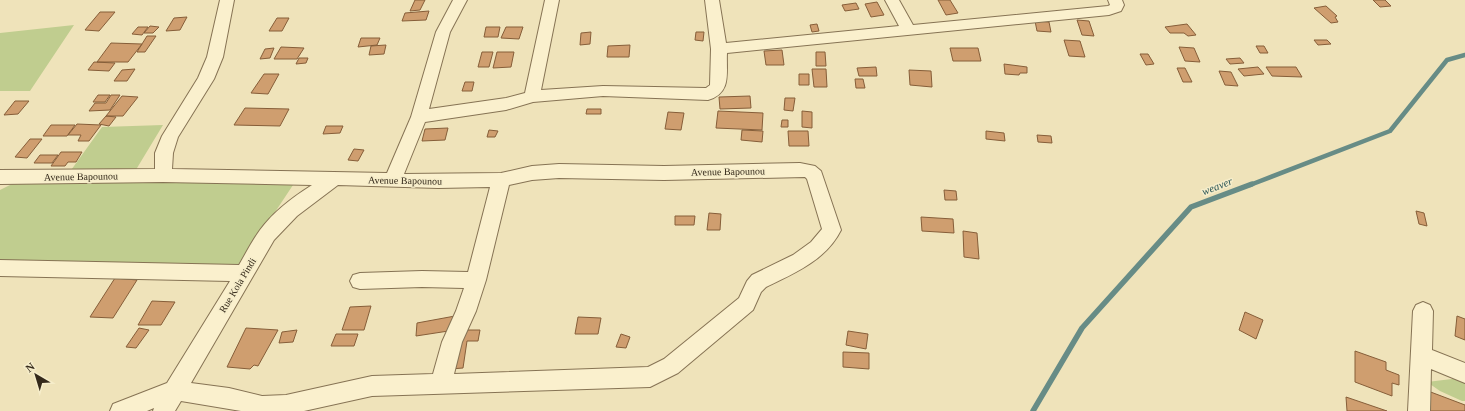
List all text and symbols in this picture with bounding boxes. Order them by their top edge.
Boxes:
street label: Avenue Bapounou [691,165,765,178]
street label: Avenue Bapounou [44,170,118,183]
street label: Avenue Bapounou [368,174,442,187]
water label: weaver [1200,174,1235,197]
street label: Rue Kola Pindi [217,256,258,315]
north arrow [16,355,56,395]
text: N [23,360,37,374]

